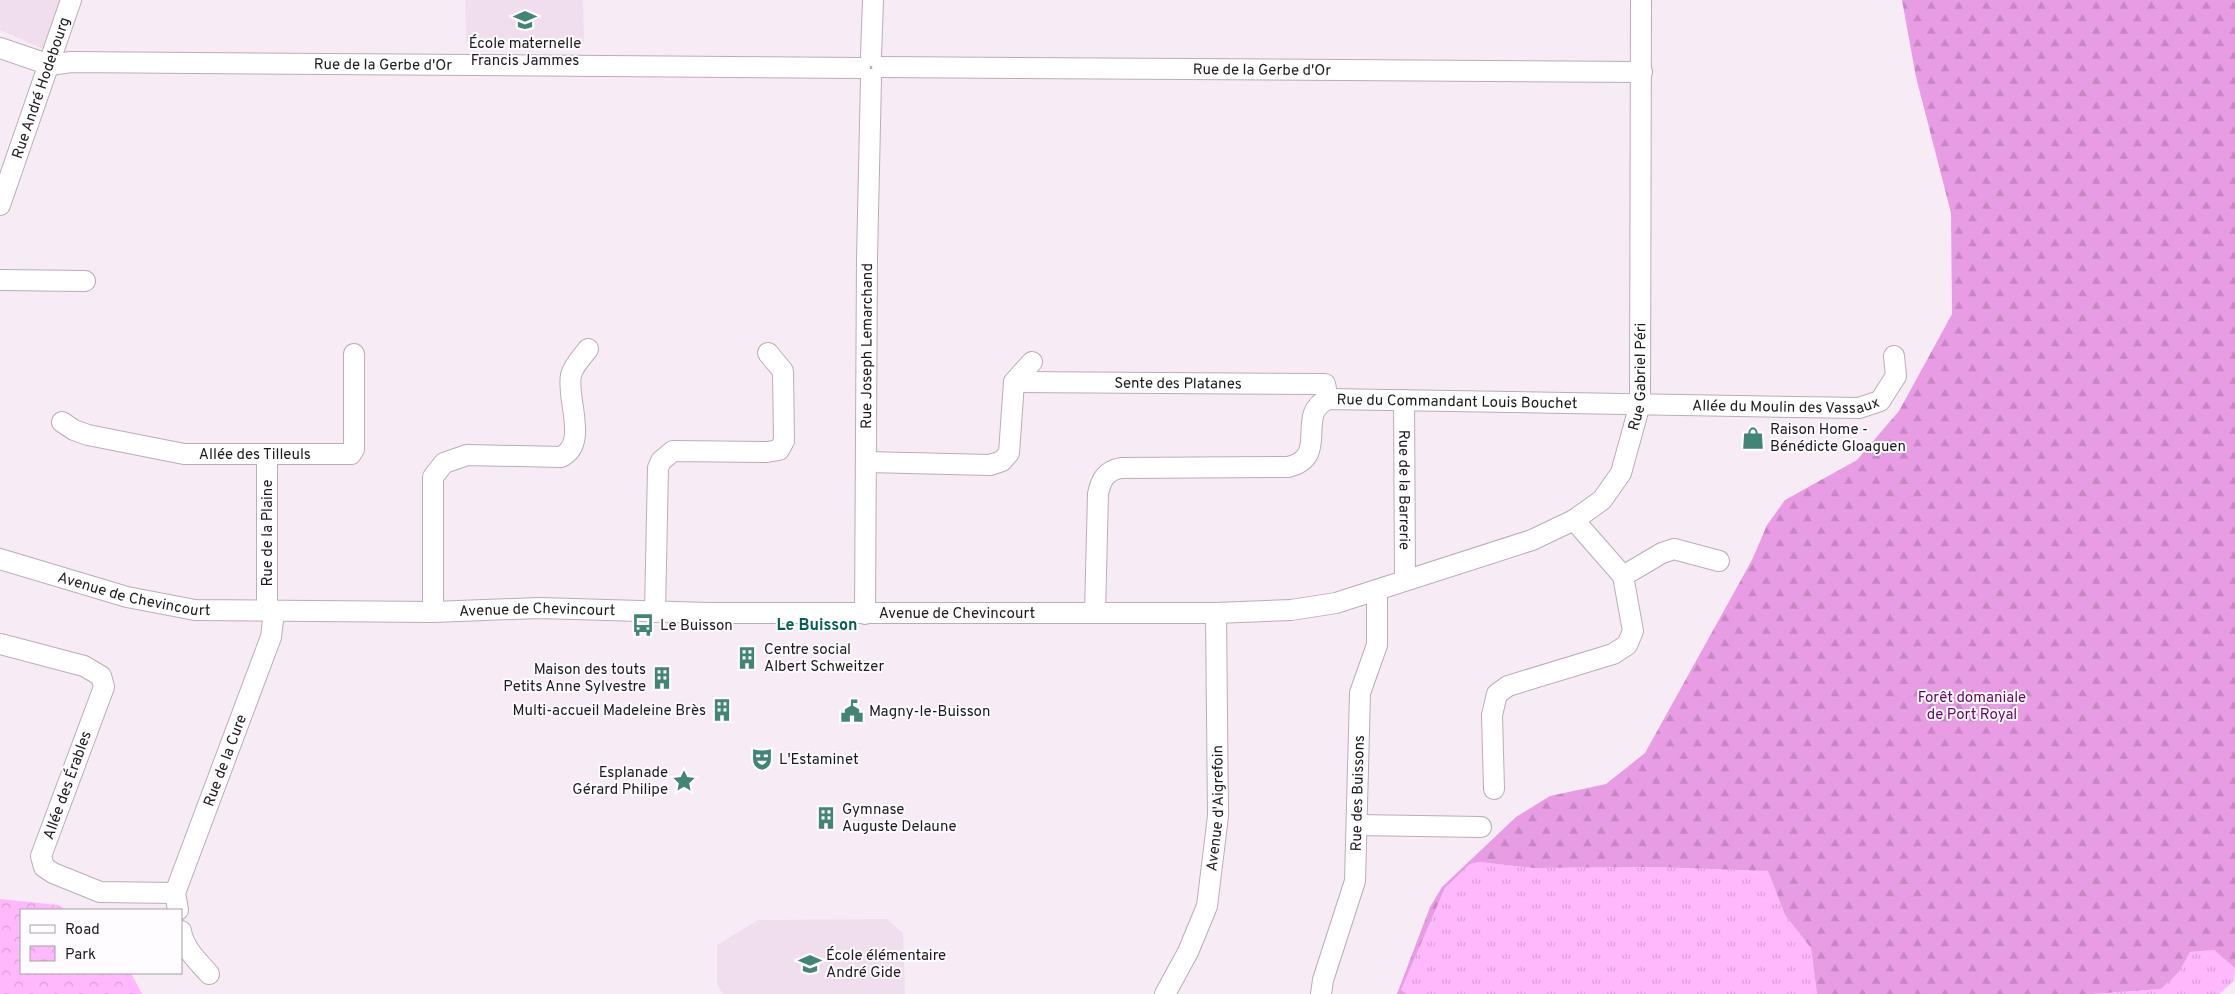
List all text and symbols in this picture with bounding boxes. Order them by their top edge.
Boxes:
school or university icon: École maternelle Francis Jammes [512,7,538,33]
street label: Rue André Hodebourg [9,15,75,162]
place label: École maternelle Francis Jammes [469,34,581,71]
street label: Rue de la Gerbe d'Or [314,56,452,76]
street label: Rue de la Gerbe d'Or [1193,61,1331,81]
street label: Rue Joseph Lemarchand [858,263,878,429]
street label: Rue Gabriel Péri [1625,323,1651,433]
street label: Sente des Platanes [1114,375,1242,394]
street label: Rue du Commandant Louis Bouchet [1337,391,1578,414]
street label: Allée du Moulin des Vassaux [1692,394,1883,419]
place label: Raison Home - Bénédicte Gloaguen [1770,421,1906,457]
shop icon: Raison Home - Bénédicte Gloaguen [1740,425,1766,451]
street label: Rue de la Barrerie [1393,430,1413,550]
street label: Allée des Tilleuls [199,446,311,465]
street label: Rue de la Plaine [259,480,278,586]
street label: Avenue de Chevincourt [55,569,210,621]
street label: Avenue de Chevincourt [459,600,616,622]
street label: Avenue de Chevincourt [879,605,1035,624]
bus stop icon: Le Buisson [630,612,656,638]
district label: Le Buisson [776,616,858,636]
place label: Le Buisson [660,617,733,636]
place label: Centre social Albert Schweitzer [764,641,884,677]
building icon: Centre social Albert Schweitzer [734,645,760,671]
place label: Maison des touts Petits Anne Sylvestre [503,661,646,697]
building icon: Maison des touts Petits Anne Sylvestre [649,665,675,691]
park label: Forêt domaniale de Port Royal [1918,689,2026,725]
building icon: Multi-accueil Madeleine Brès [709,697,735,723]
public building icon: Magny-le-Buisson [839,698,865,724]
place label: Multi-accueil Madeleine Brès [513,702,706,721]
place label: Magny-le-Buisson [869,703,990,722]
street label: Rue de la Cure [200,712,252,810]
street label: Allée des Érables [39,728,97,842]
street label: Rue des Buissons [1348,735,1370,852]
street label: Avenue d'Aigrefoin [1203,745,1229,872]
theatre icon: L'Estaminet [749,746,775,772]
place label: L'Estaminet [779,751,859,770]
place label: Esplanade Gérard Philipe [572,764,668,800]
place icon: Esplanade Gérard Philipe [671,768,697,794]
place label: Gymnase Auguste Delaune [842,801,957,837]
building icon: Gymnase Auguste Delaune [813,805,839,831]
legend [20,909,182,974]
text: Road [65,921,100,940]
text: Park [65,946,96,965]
place label: École élémentaire André Gide [826,946,946,983]
school or university icon: École élémentaire André Gide [797,951,823,977]

